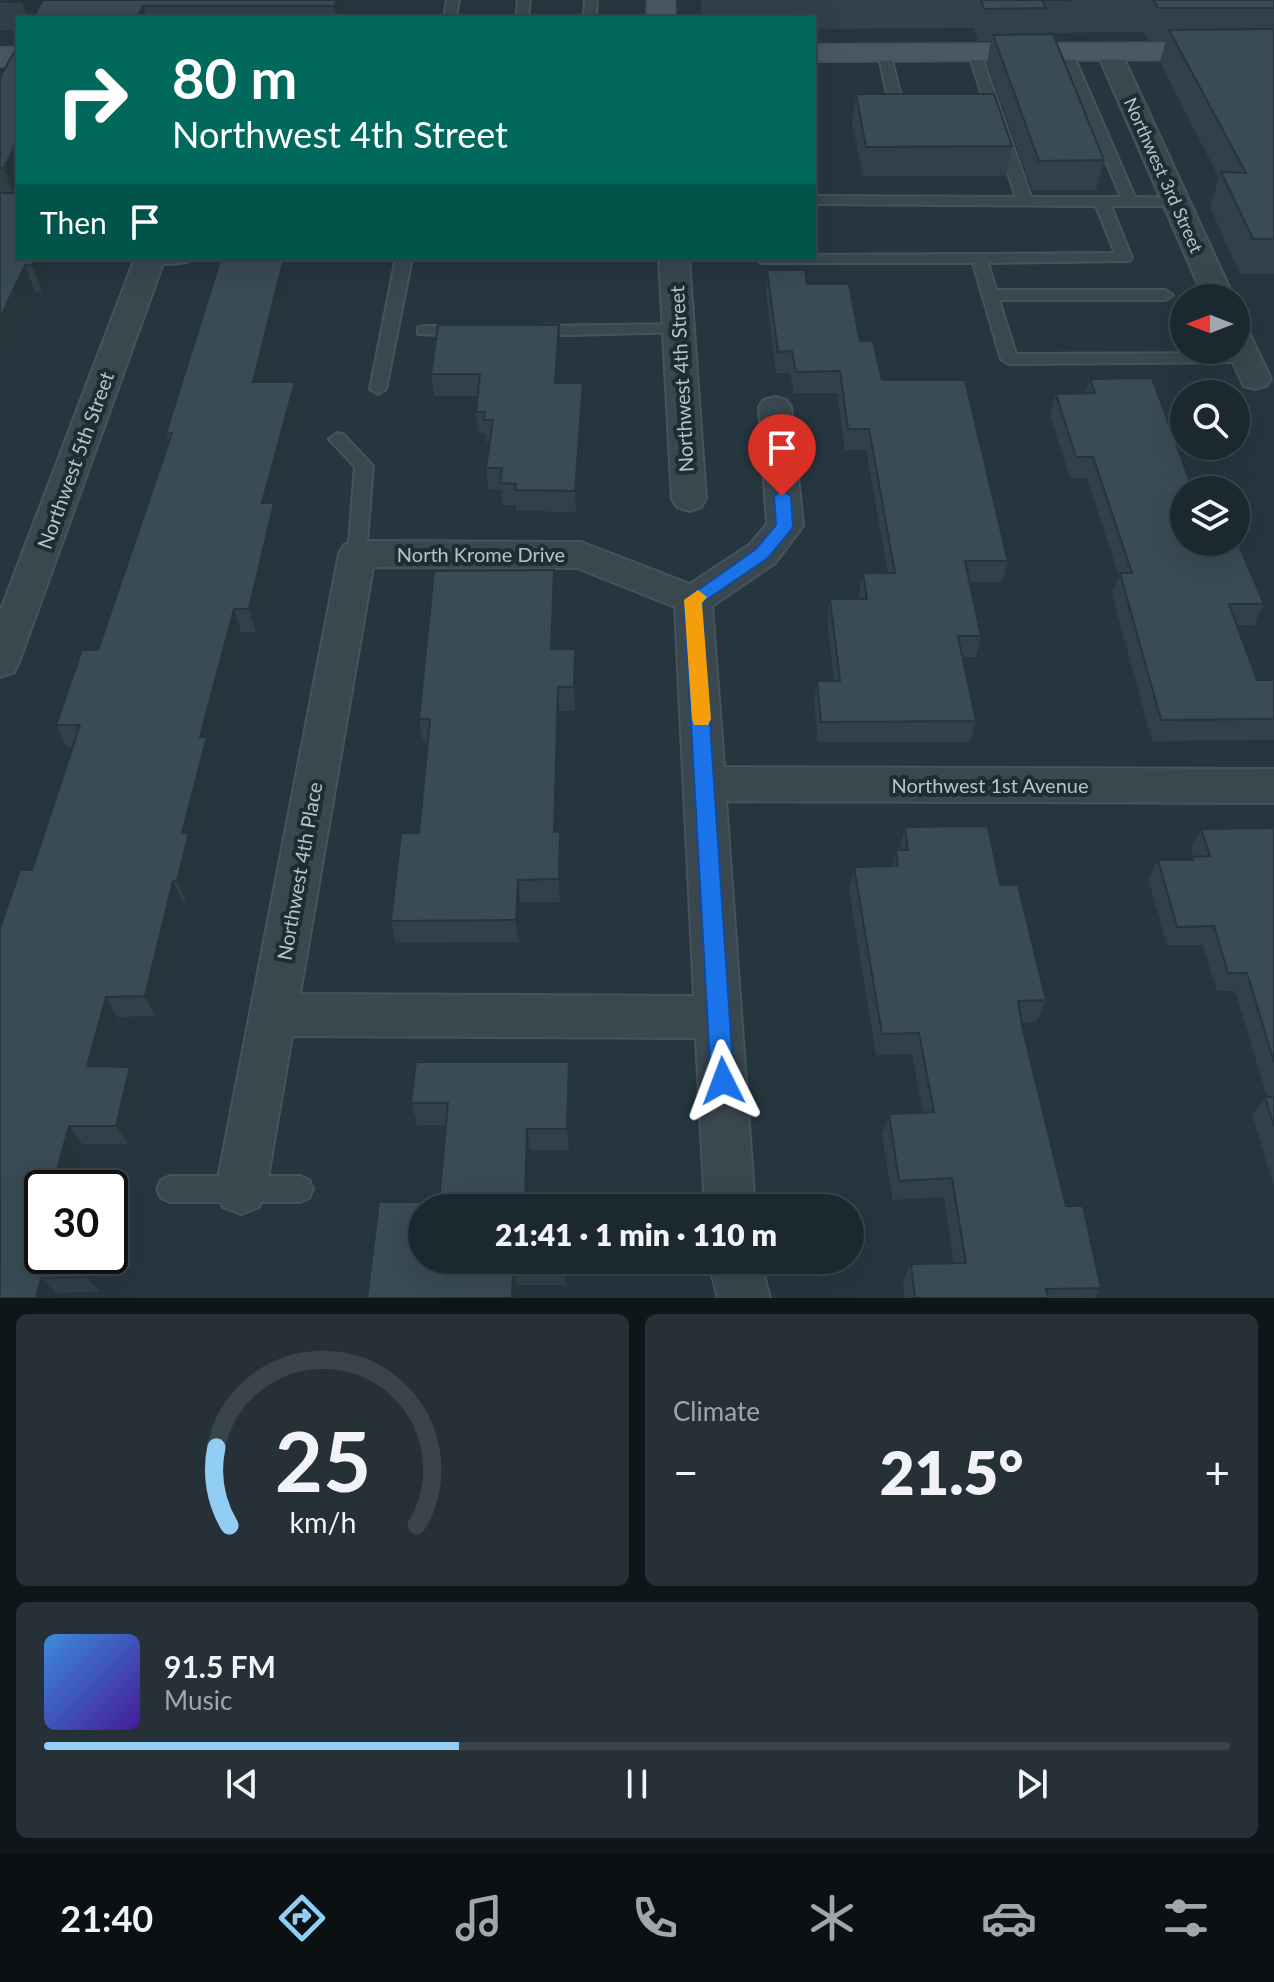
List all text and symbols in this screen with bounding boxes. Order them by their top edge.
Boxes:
text: 80 m [172,44,297,111]
icon: right [40,48,144,152]
street label: Northwest 3rd Street [1120,94,1208,257]
text: Northwest 4th Street [172,112,508,156]
icon: arrive [123,200,167,244]
text: Then [40,204,107,240]
north arrow [1170,284,1250,364]
map controls [1170,284,1250,556]
street label: Northwest 4th Street [664,285,698,473]
street label: Northwest 5th Street [32,368,118,552]
button: search [1170,380,1250,460]
pin [748,414,816,496]
icon: arrive [760,426,804,470]
button: layers [1170,476,1250,556]
street label: North Krome Drive [397,542,565,566]
street label: Northwest 1st Avenue [891,773,1089,797]
street label: Northwest 4th Place [272,780,326,962]
position arrow [681,1039,765,1123]
speed limit sign: 30 [24,1170,128,1274]
text: 21:41 · 1 min · 110 m [495,1216,777,1252]
text: Climate [673,1395,760,1427]
text: 25 [274,1410,371,1510]
text: 21.5° [880,1436,1023,1508]
text: − [673,1446,699,1498]
text: + [1204,1446,1230,1498]
text: km/h [289,1505,356,1539]
text: 91.5 FM [164,1648,276,1684]
text: Music [164,1684,232,1716]
icon: previous [220,1762,264,1806]
icon: pause [615,1762,659,1806]
icon: next [1010,1762,1054,1806]
icon: directions [274,1890,330,1946]
icon: music [451,1890,507,1946]
icon: phone [627,1890,683,1946]
icon: climate [804,1890,860,1946]
icon: car [981,1890,1037,1946]
icon: filters [1158,1890,1214,1946]
text: 21:40 [60,1896,153,1940]

